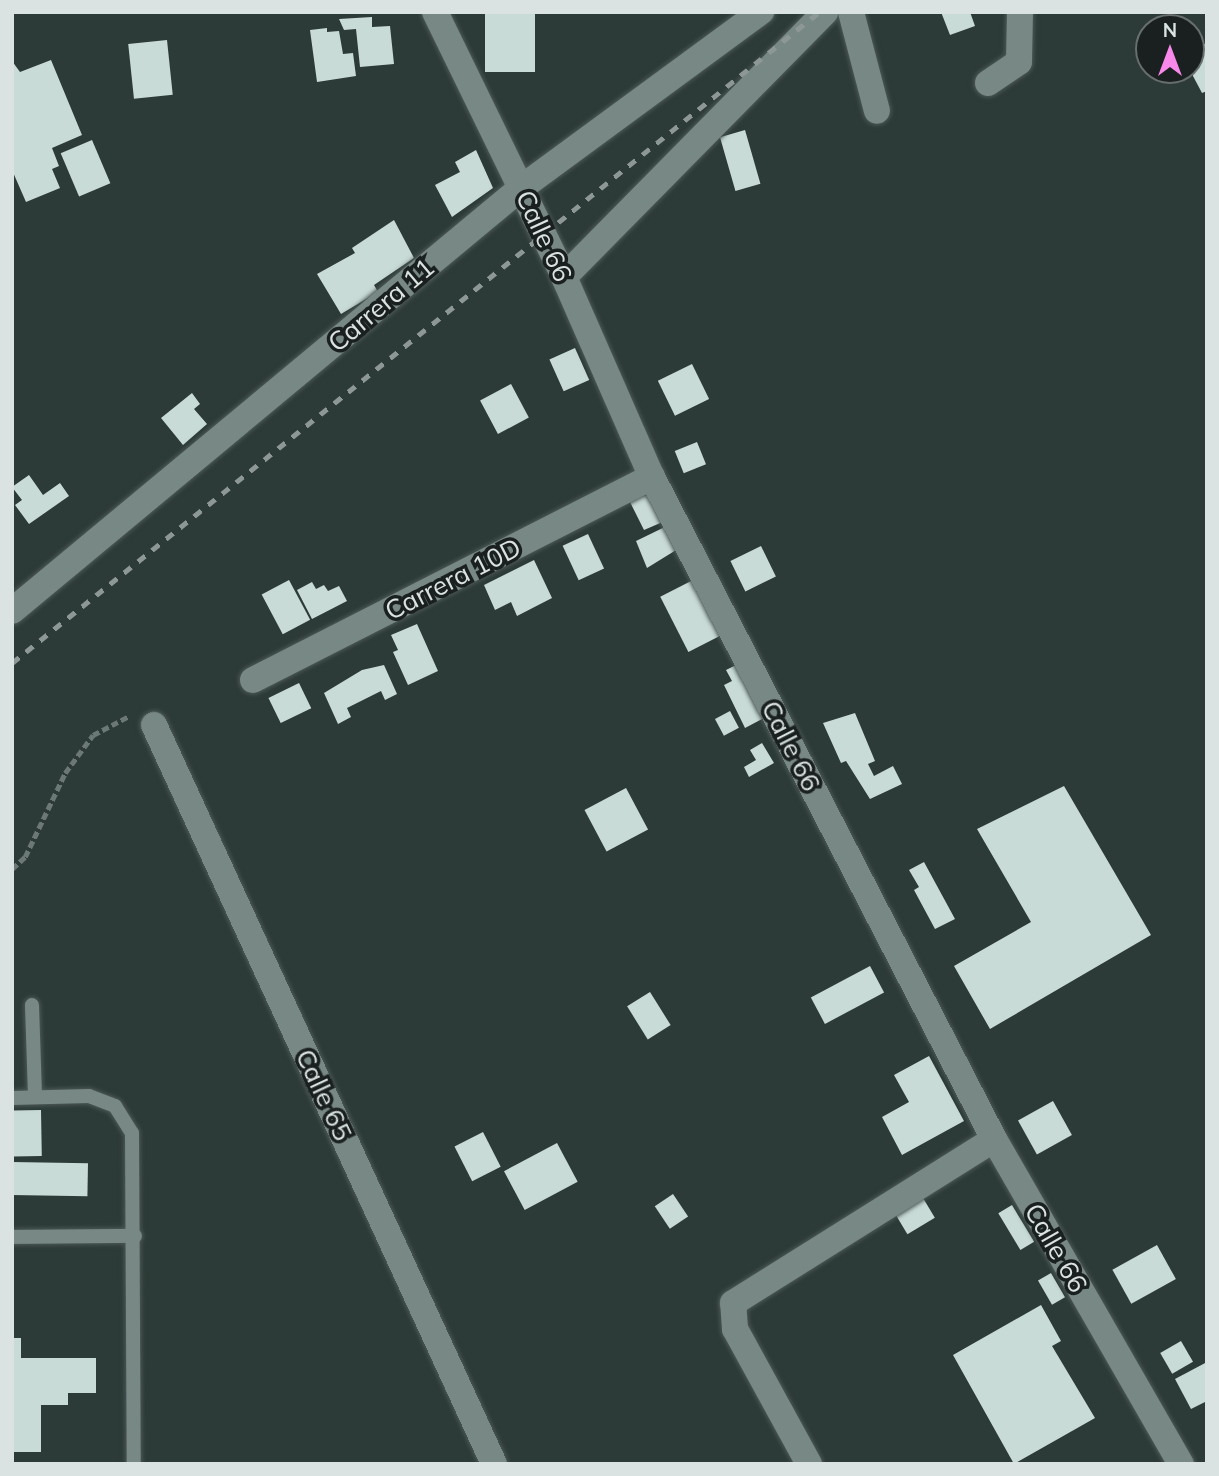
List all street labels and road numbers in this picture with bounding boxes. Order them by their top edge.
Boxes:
street label: Calle 66 [509,185,579,287]
street label: Carrera 11 [322,252,440,358]
street label: Carrera 10D [380,531,526,627]
street label: Calle 66 [755,695,827,797]
street label: Calle 65 [289,1044,359,1146]
street label: Calle 66 [1018,1198,1094,1298]

